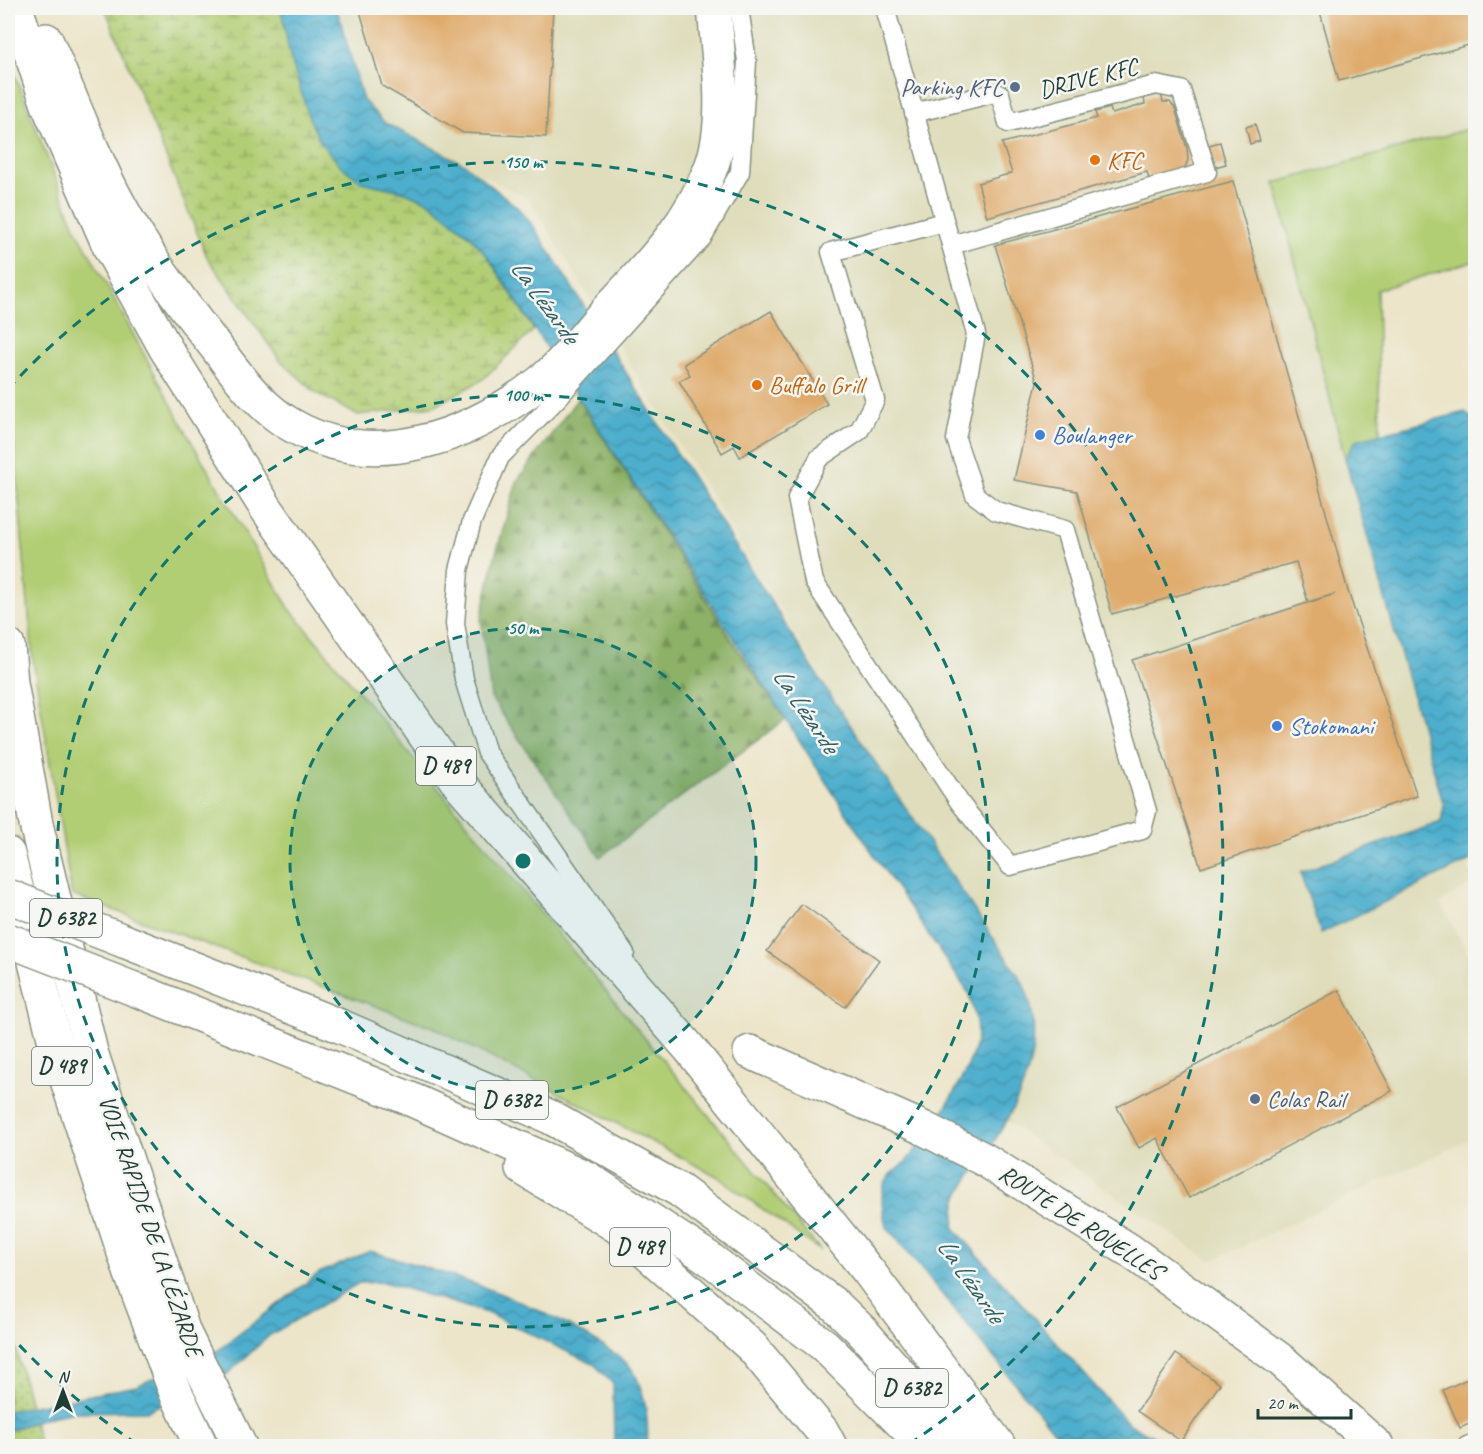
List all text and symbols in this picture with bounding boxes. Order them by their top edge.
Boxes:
street label: DRIVE KFC [1036,51,1143,105]
place label: Parking KFC [900,72,1005,102]
marker: Parking KFC [1008,80,1022,94]
place label: KFC [1107,145,1144,175]
text: 150 m [504,151,544,173]
marker: KFC [1088,153,1102,167]
water label: La Lézarde [503,253,589,352]
place label: Buffalo Grill [769,370,867,400]
marker: Buffalo Grill [750,378,764,392]
text: 100 m [504,384,544,406]
place label: Boulanger [1052,420,1134,450]
marker: Boulanger [1033,428,1047,442]
text: 50 m [508,617,540,639]
water label: La Lézarde [766,661,848,762]
place label: Stokomani [1289,711,1376,741]
marker: Stokomani [1270,719,1284,733]
road number: D 489 [416,747,476,785]
centre of rings [513,851,533,871]
road number: D 6382 [30,899,102,937]
road number: D 489 [32,1047,92,1085]
road number: D 6382 [476,1081,548,1119]
place label: Colas Rail [1267,1084,1349,1114]
street label: VOIE RAPIDE DE LA LÉZARDE [92,1091,211,1363]
marker: Colas Rail [1248,1092,1262,1106]
street label: ROUTE DE ROUELLES [994,1158,1172,1288]
road number: D 489 [610,1228,670,1266]
water label: La Lézarde [930,1231,1014,1332]
north arrow [33,1361,93,1421]
text: N [58,1367,71,1387]
road number: D 6382 [876,1369,948,1407]
scale bar [1258,1382,1351,1420]
text: 20 m [1267,1392,1300,1414]

